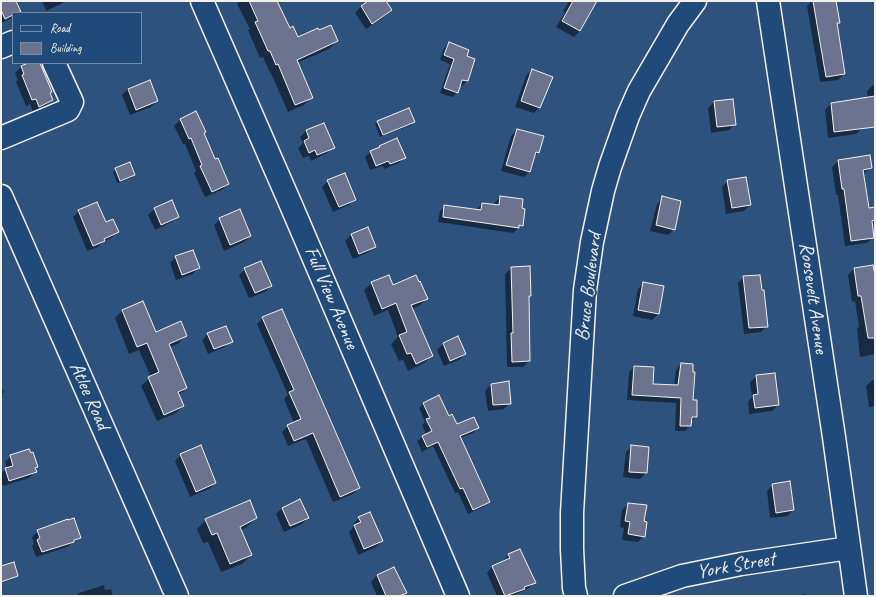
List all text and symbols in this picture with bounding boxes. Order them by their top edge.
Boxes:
legend [12,12,142,64]
text: Road [50,20,70,36]
text: Building [50,40,82,56]
street label: Bruce Boulevard [570,232,608,342]
street label: Roosevelt Avenue [793,241,833,355]
street label: Full View Avenue [299,243,363,353]
street label: Atlee Road [64,359,114,433]
street label: York Street [695,547,777,585]

